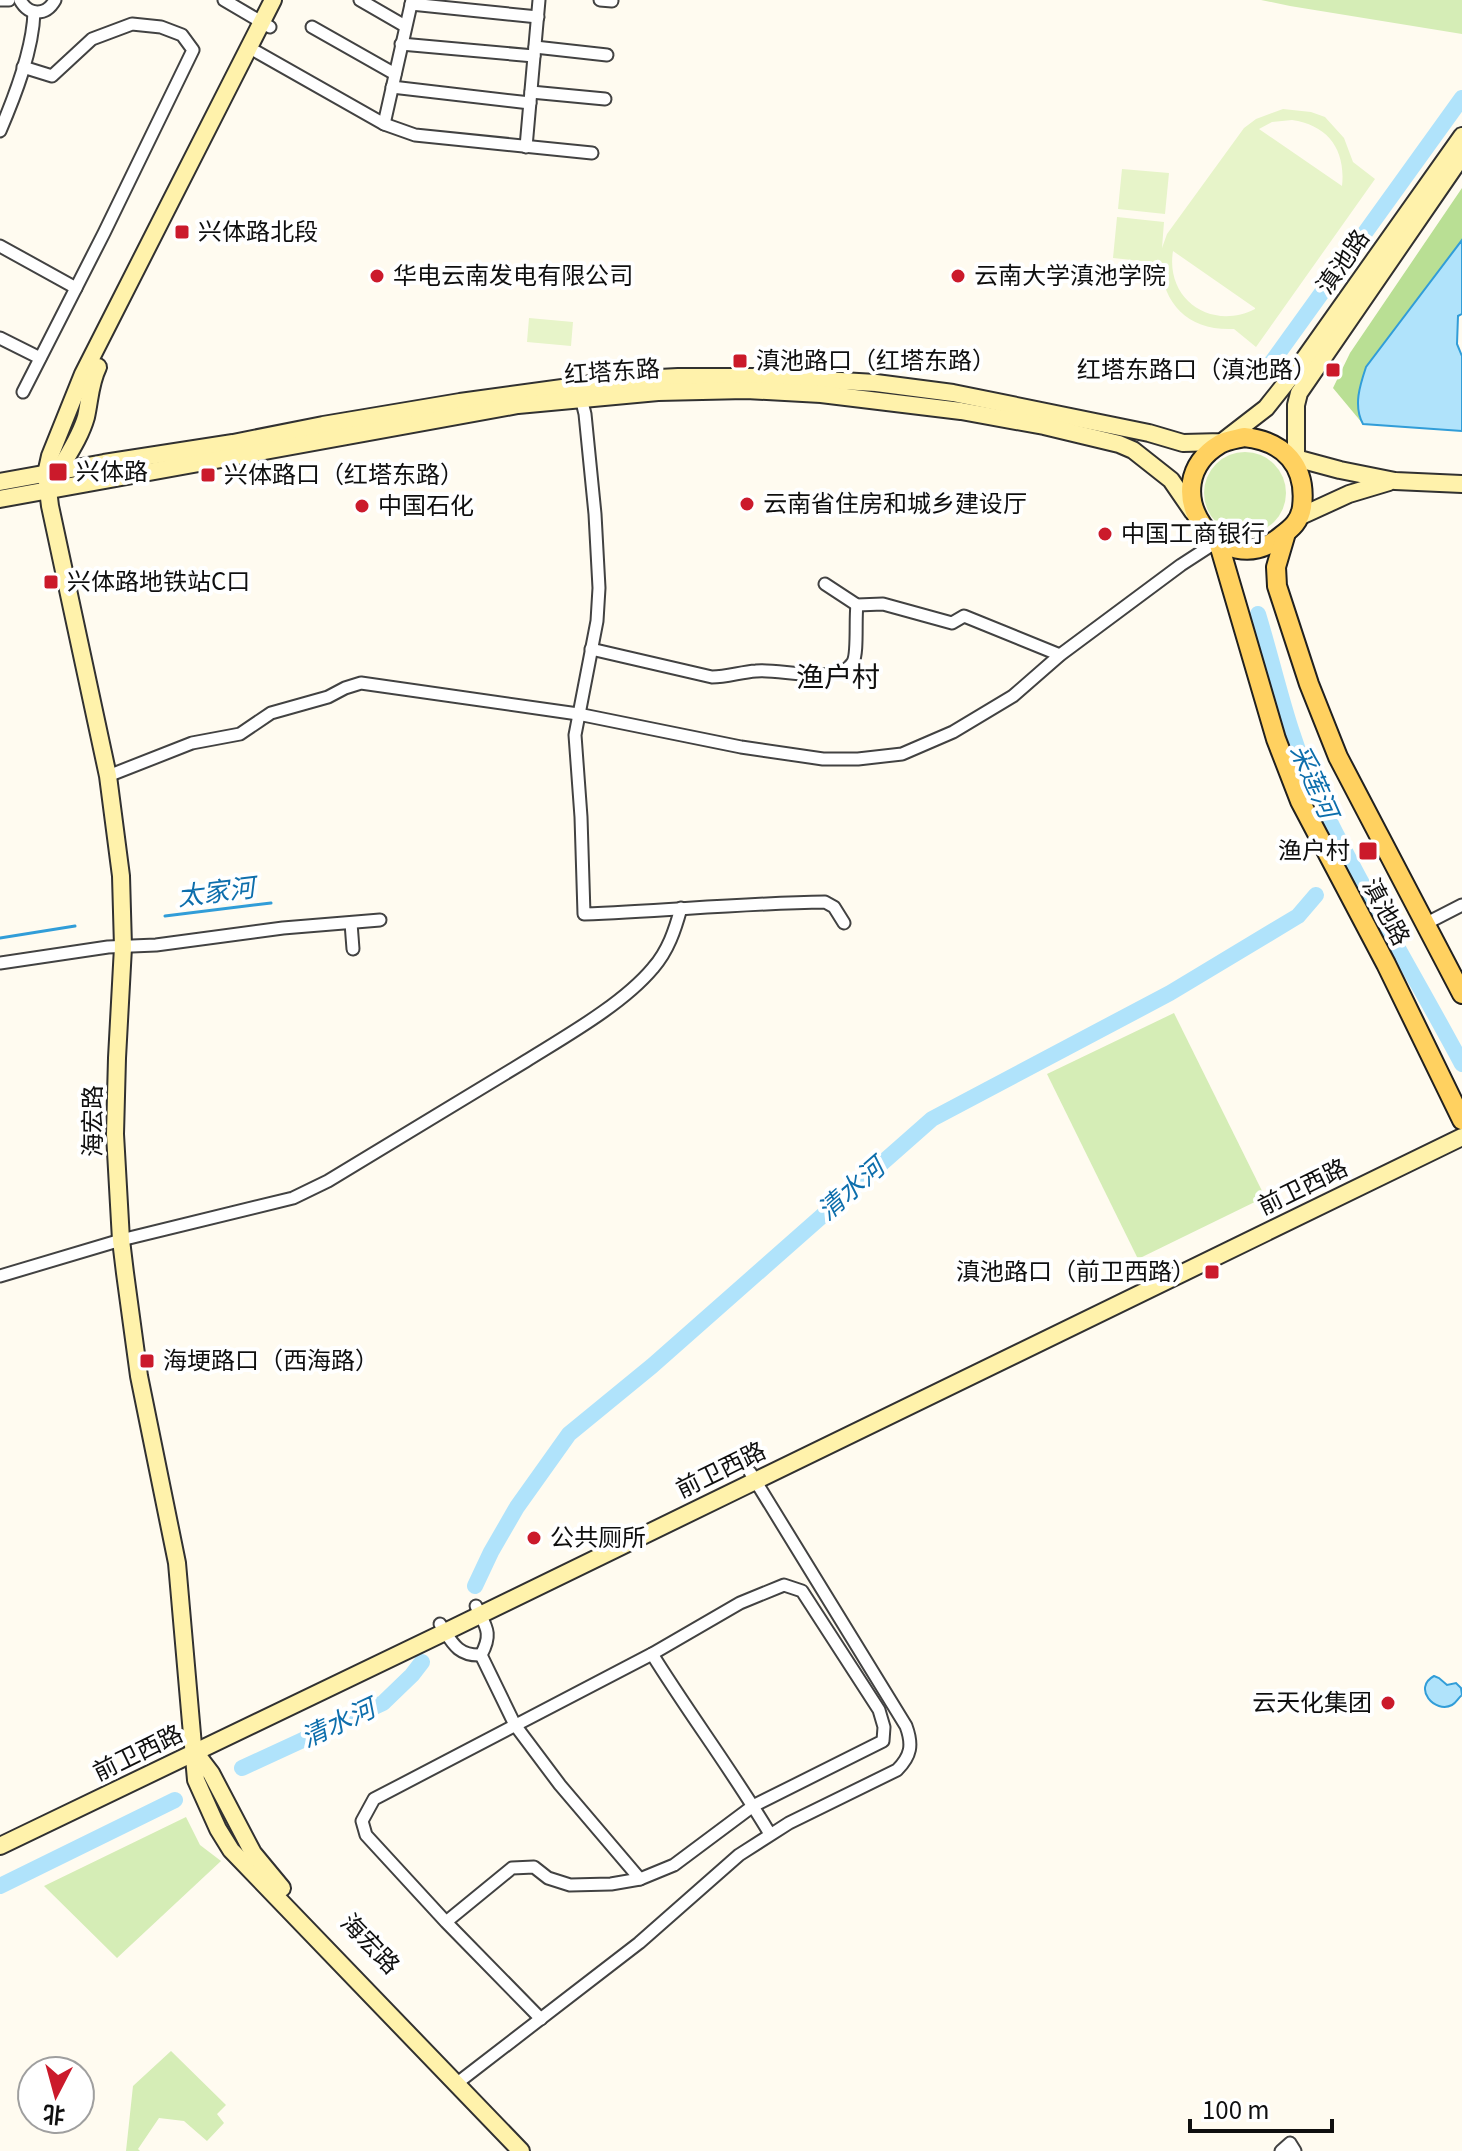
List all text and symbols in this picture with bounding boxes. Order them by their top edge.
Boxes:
place label: 兴体路北段 [198,212,318,247]
street label: 滇池路 [1306,221,1376,300]
marker: 兴体路北段 [173,223,191,241]
place label: 华电云南发电有限公司 [393,256,633,291]
place label: 云南大学滇池学院 [974,256,1166,291]
marker: 华电云南发电有限公司 [368,267,386,285]
marker: 云南大学滇池学院 [949,267,967,285]
place label: 滇池路口（红塔东路） [756,341,996,376]
street label: 红塔东路 [563,349,661,390]
place label: 红塔东路口（滇池路） [1077,350,1317,385]
marker: 滇池路口（红塔东路） [731,352,749,370]
marker: 红塔东路口（滇池路） [1324,361,1342,379]
place label: 兴体路 [76,452,148,487]
place label: 兴体路口（红塔东路） [224,455,464,490]
marker: 兴体路 [47,461,69,483]
marker: 兴体路口（红塔东路） [199,466,217,484]
place label: 云南省住房和城乡建设厅 [763,484,1027,519]
place label: 中国石化 [378,486,474,521]
marker: 云南省住房和城乡建设厅 [738,495,756,513]
marker: 中国石化 [353,497,371,515]
place label: 中国工商银行 [1121,514,1265,549]
marker: 中国工商银行 [1096,525,1114,543]
place label: 兴体路地铁站C口 [67,562,250,597]
marker: 兴体路地铁站C口 [42,573,60,591]
district label: 渔户村 [796,655,880,695]
water label: 采莲河 [1284,737,1351,828]
place label: 渔户村 [1278,831,1350,866]
marker: 渔户村 [1357,840,1379,862]
water label: 太家河 [175,866,262,913]
street label: 滇池路 [1356,871,1421,951]
street label: 海宏路 [73,1085,108,1157]
water label: 清水河 [808,1144,895,1227]
street label: 前卫西路 [1251,1148,1353,1222]
place label: 滇池路口（前卫西路） [956,1252,1196,1287]
marker: 滇池路口（前卫西路） [1203,1263,1221,1281]
place label: 海埂路口（西海路） [163,1341,379,1376]
marker: 海埂路口（西海路） [138,1352,156,1370]
street label: 前卫西路 [669,1431,771,1505]
place label: 公共厕所 [550,1518,646,1553]
marker: 公共厕所 [525,1529,543,1547]
place label: 云天化集团 [1252,1683,1372,1718]
water label: 清水河 [294,1685,385,1754]
marker: 云天化集团 [1379,1694,1397,1712]
street label: 前卫西路 [86,1714,188,1788]
street label: 海宏路 [334,1904,409,1980]
north arrow [16,2055,96,2135]
scale bar [1190,2083,1332,2133]
text: 100 m [1202,2091,1270,2126]
text: 北 [41,2100,66,2134]

